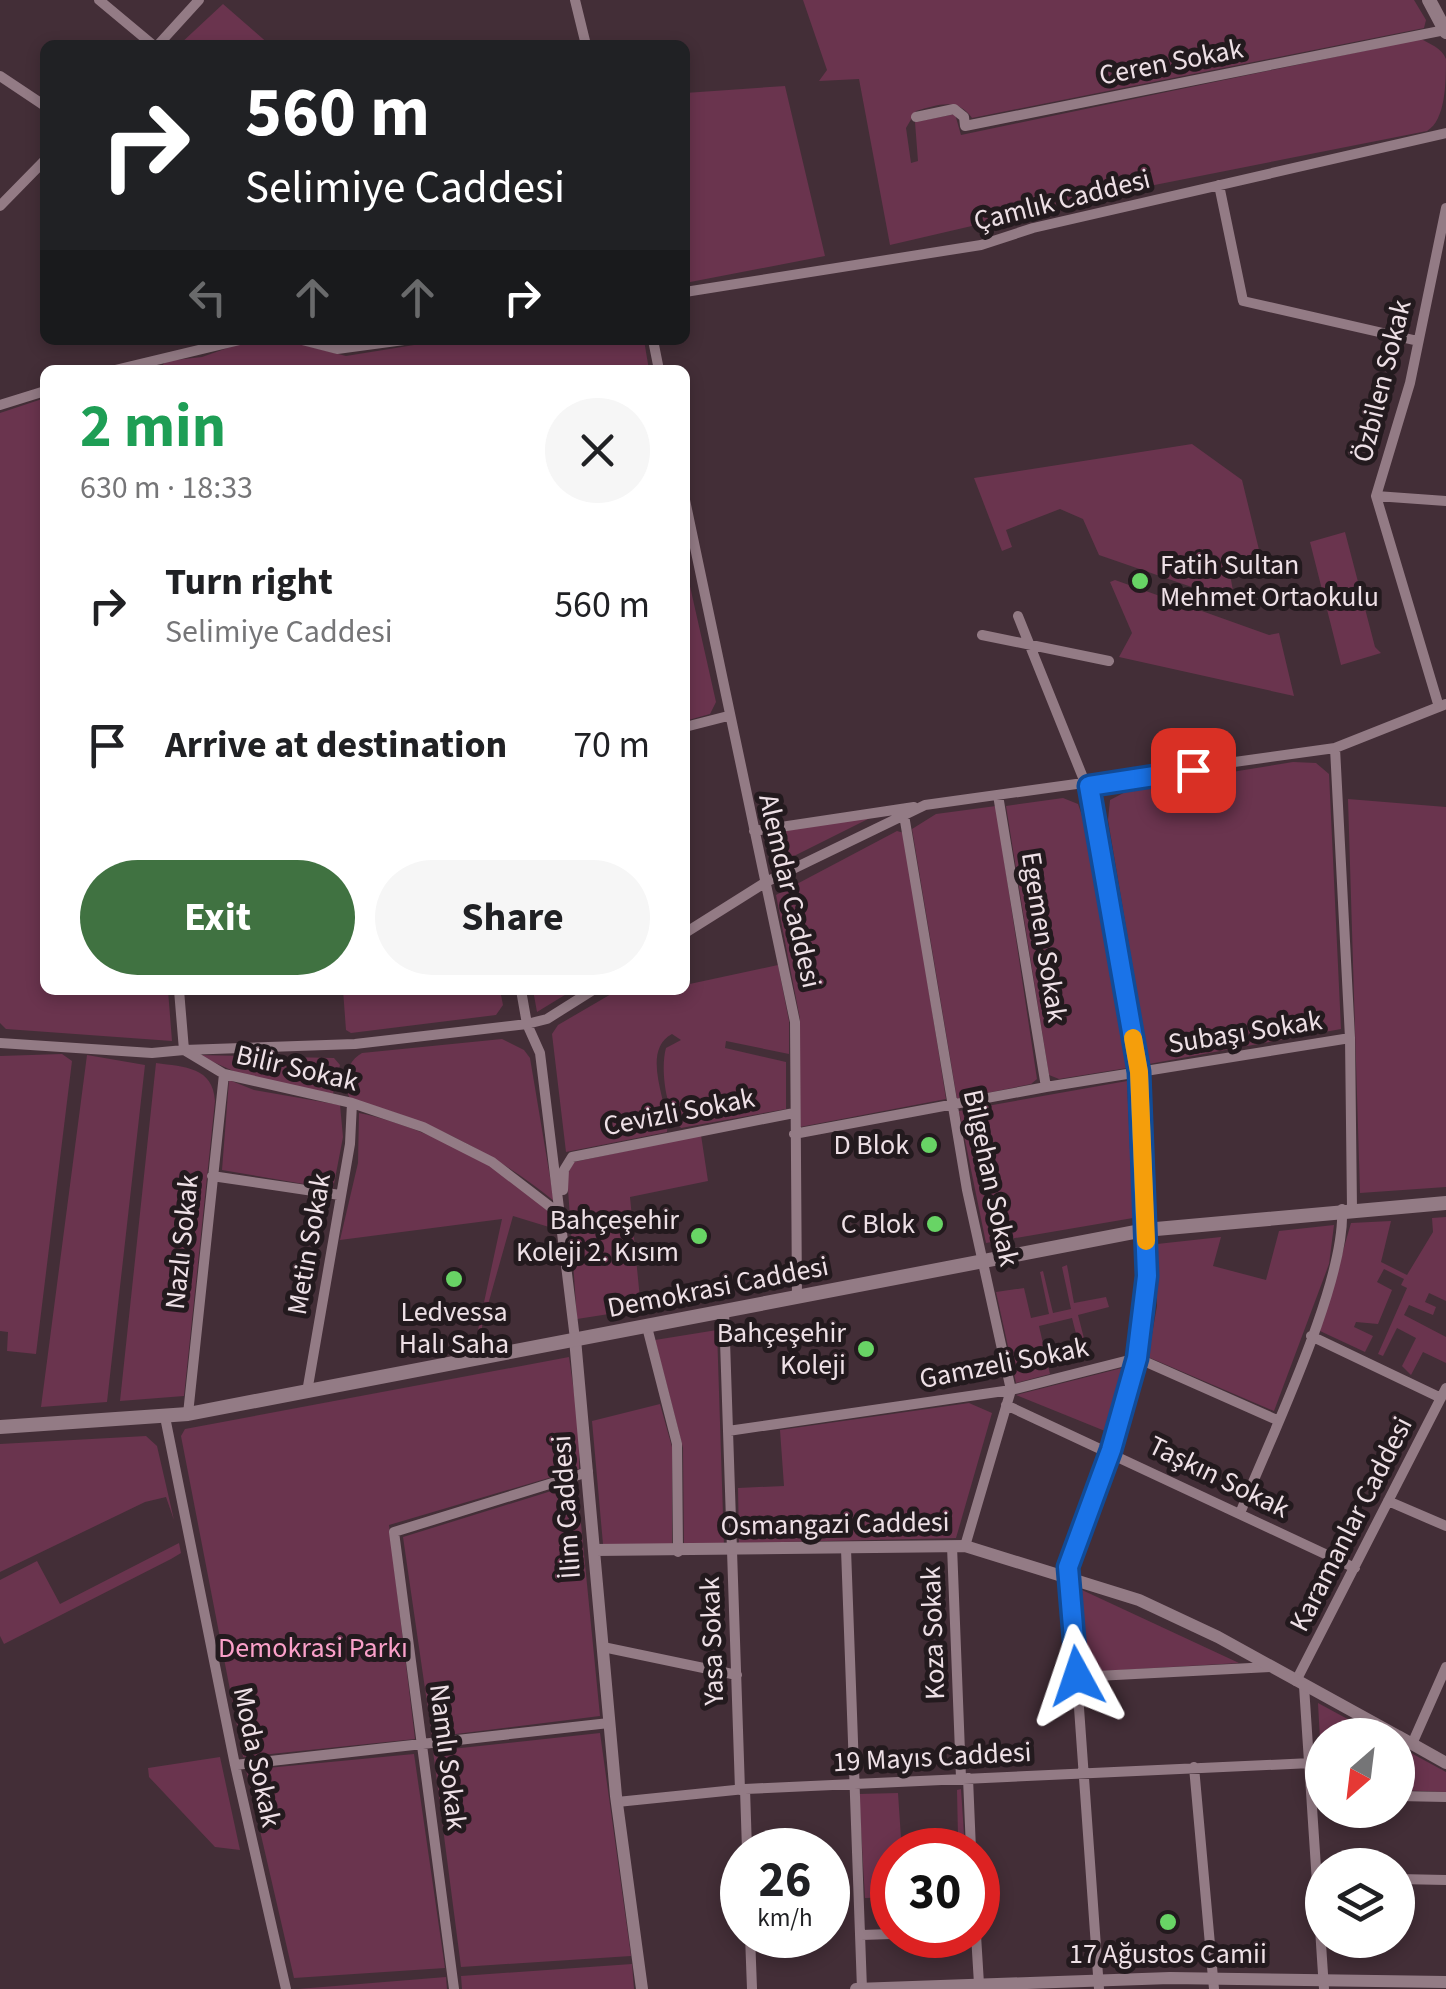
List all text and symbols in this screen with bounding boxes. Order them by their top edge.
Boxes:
street label: Ceren Sokak [1096,28,1247,96]
text: 560 m [245,63,430,163]
icon: right [80,80,210,210]
text: Selimiye Caddesi [245,156,565,220]
street label: Çamlık Caddesi [970,159,1154,241]
icon: left [180,270,235,325]
icon: ahead [285,270,340,325]
icon: ahead [390,270,445,325]
icon: right [495,270,550,325]
street label: Özbilen Sokak [1342,295,1422,467]
text: 2 min [80,385,226,470]
button: close [545,398,650,503]
text: 630 m · 18:33 [80,465,253,511]
place label: Fatih Sultan Mehmet Ortaokulu [1160,545,1379,617]
text: Turn right [165,555,333,609]
marker: Fatih Sultan Mehmet Ortaokulu [1129,570,1151,592]
icon: right [80,578,135,633]
text: 560 m [554,578,650,632]
text: Selimiye Caddesi [165,609,393,655]
icon: arrive [80,718,135,773]
text: Arrive at destination [165,718,507,772]
text: 70 m [573,718,650,772]
pin [1151,728,1236,813]
icon: arrive [1166,743,1221,798]
street label: Alemdar Caddesi [748,790,832,992]
street label: Egemen Sokak [1011,849,1077,1025]
button: Exit [80,860,355,975]
button: Share [375,860,650,975]
street label: Subaşı Sokak [1165,1000,1325,1064]
street label: Bilir Sokak [232,1035,362,1102]
street label: Cevizli Sokak [600,1078,758,1146]
street label: Bilgehan Sokak [953,1086,1029,1270]
place label: D Blok [834,1125,909,1165]
marker: D Blok [918,1134,940,1156]
street label: Metin Sokak [277,1170,341,1318]
street label: Nazlı Sokak [155,1172,209,1311]
place label: Bahçeşehir Koleji 2. Kısım [516,1200,679,1272]
place label: C Blok [841,1204,915,1244]
marker: C Blok [924,1213,946,1235]
marker: Bahçeşehir Koleji 2. Kısım [688,1225,710,1247]
street label: Demokrasi Caddesi [604,1246,832,1328]
marker: Ledvessa Halı Saha [443,1268,465,1290]
place label: Ledvessa Halı Saha [399,1292,509,1364]
place label: Bahçeşehir Koleji [717,1313,846,1385]
street label: Gamzeli Sokak [916,1327,1092,1399]
marker: Bahçeşehir Koleji [855,1338,877,1360]
street label: Karamanlar Caddesi [1280,1410,1422,1638]
street label: Taşkın Sokak [1142,1426,1296,1528]
street label: İlim Caddesi [541,1434,591,1580]
street label: Osmangazi Caddesi [720,1502,950,1546]
street label: Koza Sokak [911,1565,955,1701]
street label: Yasa Sokak [690,1576,734,1707]
position arrow [1025,1624,1129,1728]
park label: Demokrasi Parkı [218,1628,408,1668]
street label: Namlı Sokak [419,1682,477,1832]
street label: Moda Sokak [223,1683,291,1831]
north arrow [1305,1718,1415,1828]
map controls [1305,1718,1415,1958]
street label: 19 Mayıs Caddesi [832,1732,1032,1782]
speed limit sign: 30 [870,1828,1000,1958]
text: 26 [759,1845,811,1916]
button: layers [1305,1848,1415,1958]
text: km/h [757,1900,813,1936]
marker: 17 Ağustos Camii [1157,1911,1179,1933]
place label: 17 Ağustos Camii [1069,1934,1267,1974]

